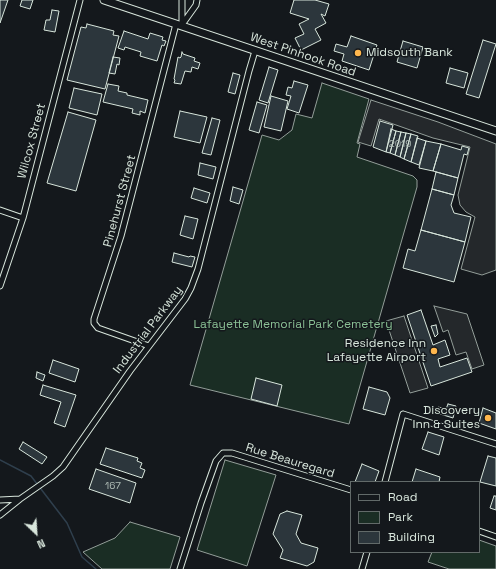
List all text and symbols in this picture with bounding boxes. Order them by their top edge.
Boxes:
street label: West Pinhook Road [248,30,358,80]
place label: Midsouth Bank [366,46,453,60]
marker: Midsouth Bank [353,48,363,58]
street label: Wilcox Street [15,102,49,180]
house number: 2019 [389,138,411,150]
street label: Pinehurst Street [101,153,139,249]
street label: Industrial Parkway [110,283,186,377]
park label: Lafayette Memorial Park Cemetery [194,318,392,332]
place label: Residence Inn Lafayette Airport [327,337,426,365]
marker: Residence Inn Lafayette Airport [429,346,439,356]
place label: Discovery Inn & Suites [413,404,480,432]
marker: Discovery Inn & Suites [483,413,493,423]
street label: Rue Beauregard [244,441,336,481]
house number: 167 [105,480,121,492]
legend [350,481,480,553]
text: Road [388,489,417,505]
text: Park [388,509,413,525]
north arrow [16,513,56,553]
text: Building [388,529,435,545]
text: N [35,536,47,552]

